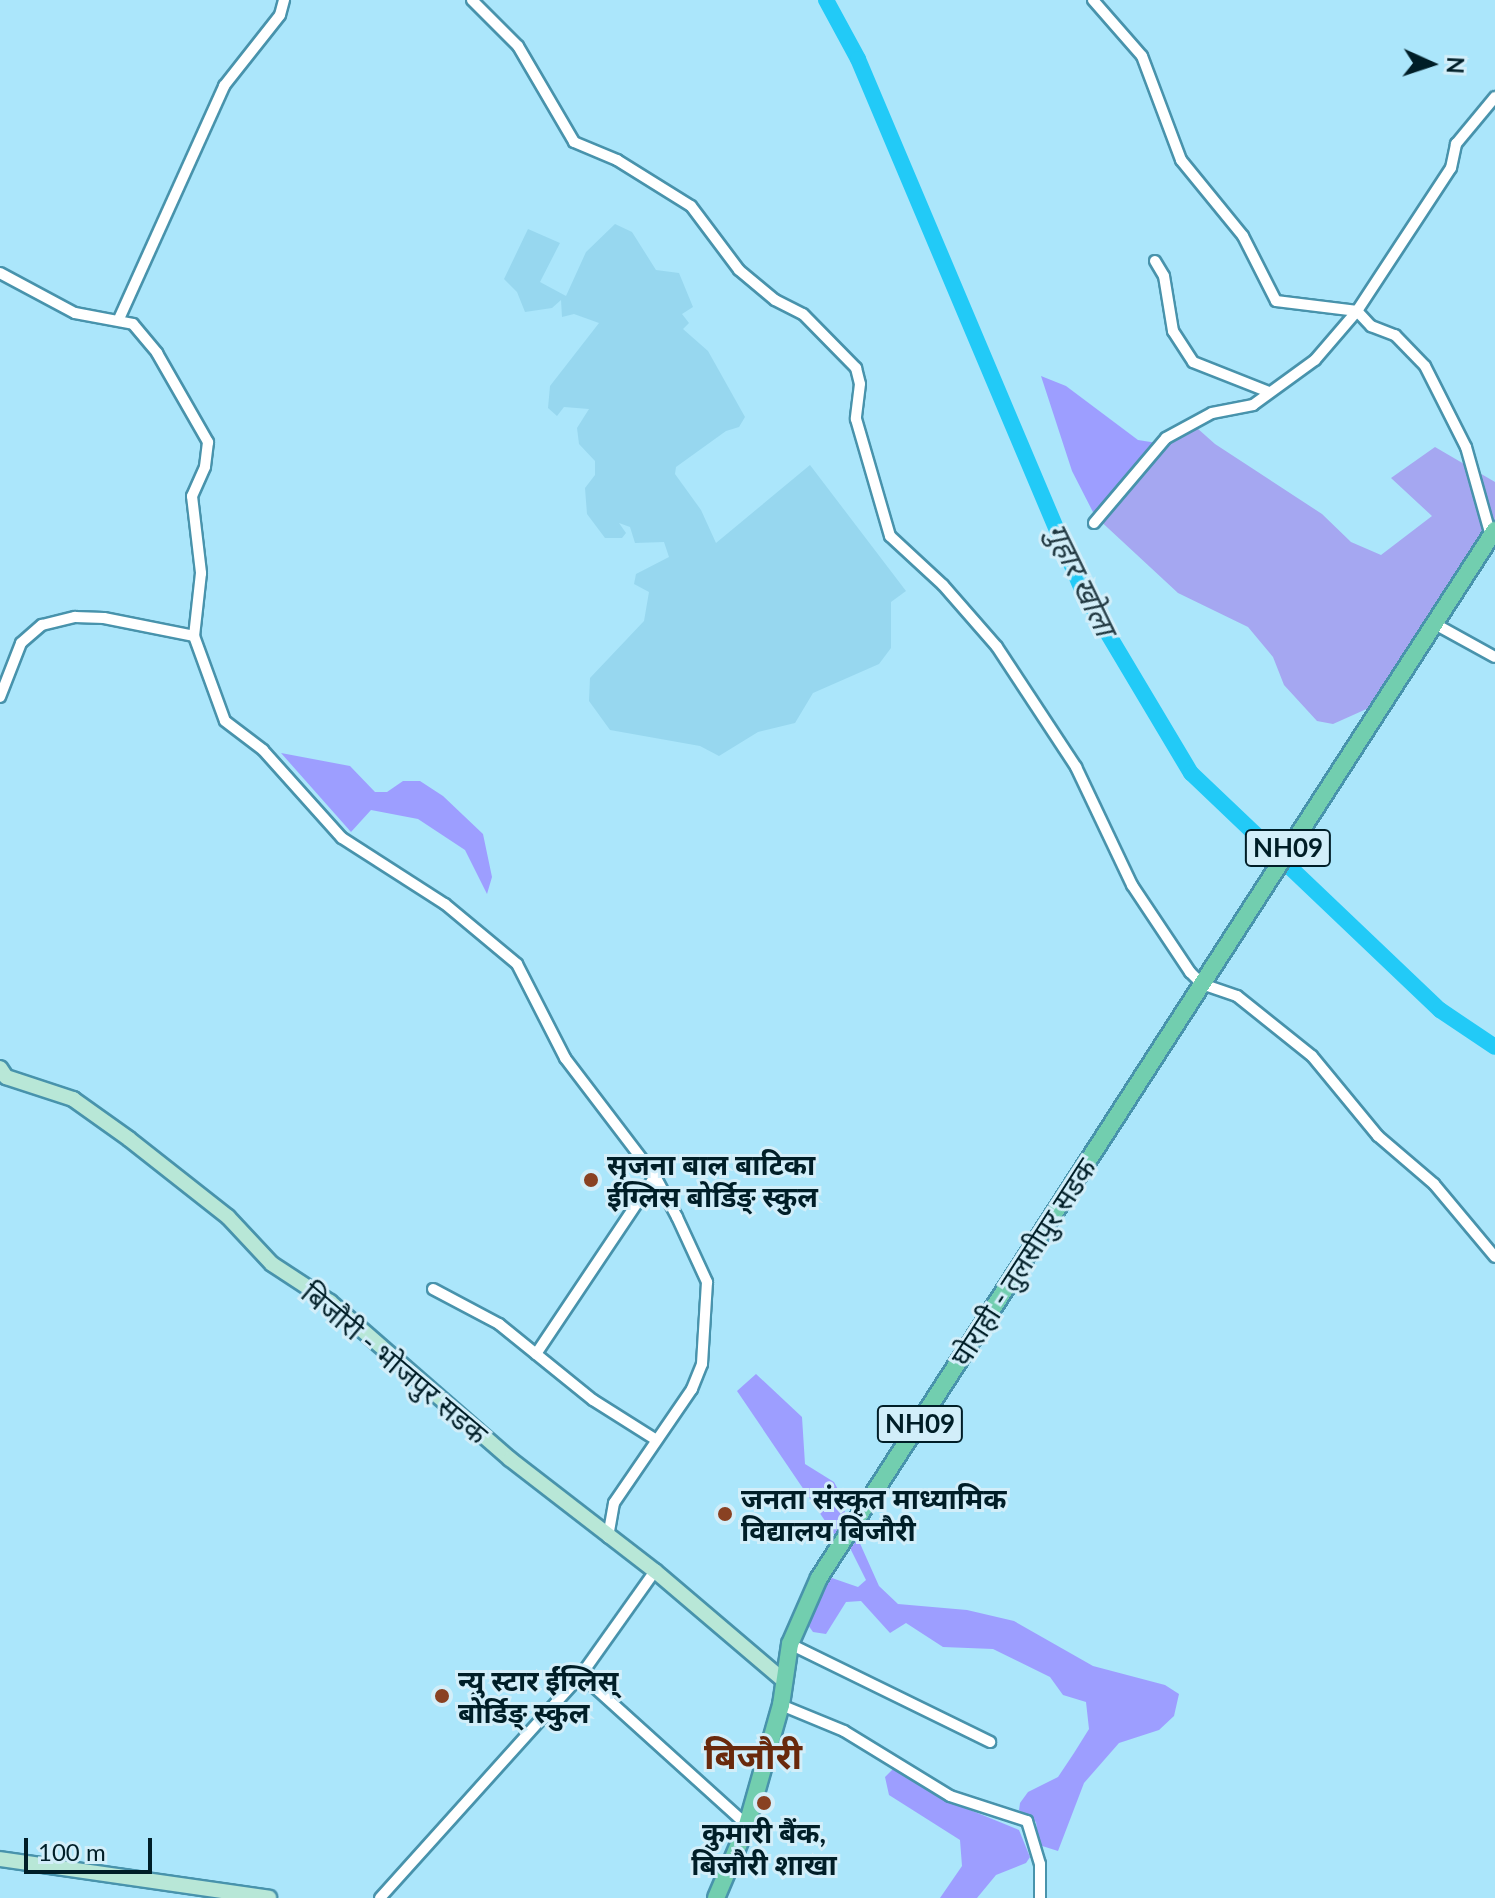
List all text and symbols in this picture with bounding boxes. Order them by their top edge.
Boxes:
north arrow [1391,24,1471,104]
text: N [1442,56,1469,74]
water label: गुहार खोला [1039,517,1125,641]
road number: NH09 [1244,826,1332,870]
place label: सृजना बाल बाटिका ईंग्लिस बोर्डिङ् स्कुल [607,1147,818,1213]
street label: घोराही - तुलसीपुर सडक [943,1152,1103,1372]
marker: सृजना बाल बाटिका ईंग्लिस बोर्डिङ् स्कुल [582,1171,600,1189]
street label: बिजौरी - भोजपुर सडक [295,1275,495,1451]
road number: NH09 [876,1402,964,1446]
place label: जनता संस्कृत माध्यामिक विद्यालय बिजौरी [741,1481,1006,1547]
marker: जनता संस्कृत माध्यामिक विद्यालय बिजौरी [716,1505,734,1523]
place label: न्यु स्टार ईंग्लिस् बोर्डिङ् स्कुल [458,1663,618,1729]
marker: न्यु स्टार ईंग्लिस् बोर्डिङ् स्कुल [433,1687,451,1705]
district label: बिजौरी [704,1734,802,1778]
marker: कुमारी बैंक, बिजौरी शाखा [755,1794,773,1812]
place label: कुमारी बैंक, बिजौरी शाखा [691,1815,837,1881]
scale bar [28,1822,156,1872]
text: 100 m [38,1837,106,1866]

